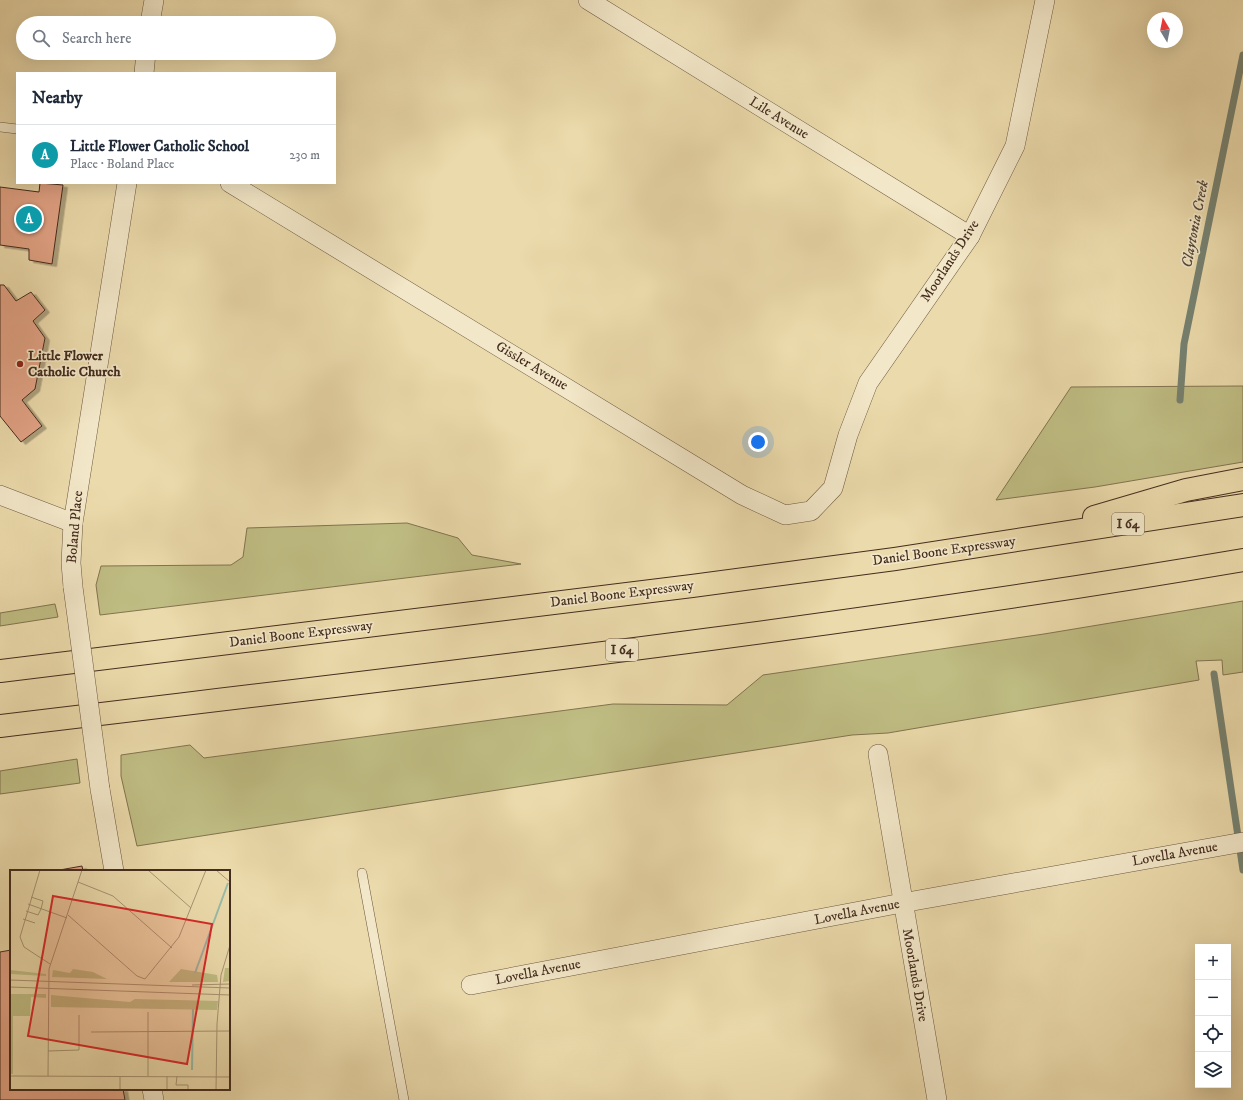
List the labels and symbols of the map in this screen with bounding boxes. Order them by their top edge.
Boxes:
north arrow [1147,12,1183,48]
street label: Lile Avenue [746,93,812,143]
water label: Claytonia Creek [1177,178,1213,269]
pin: A [16,204,42,234]
street label: Moorlands Drive [917,216,983,306]
street label: Gissler Avenue [493,337,572,395]
place label: Little Flower Catholic Church [28,347,121,381]
marker: Little Flower Catholic Church [15,359,25,369]
your location [748,432,768,452]
street label: Boland Place [63,490,87,564]
road number: I 64 [1112,513,1144,535]
street label: Daniel Boone Expressway [871,532,1017,570]
street label: Daniel Boone Expressway [549,576,695,612]
street label: Daniel Boone Expressway [228,616,374,652]
road number: I 64 [606,639,638,661]
street label: Lovella Avenue [1131,838,1219,870]
inset map [10,870,230,1090]
street label: Lovella Avenue [813,895,901,929]
street label: Moorlands Drive [898,927,932,1023]
street label: Lovella Avenue [494,955,582,989]

